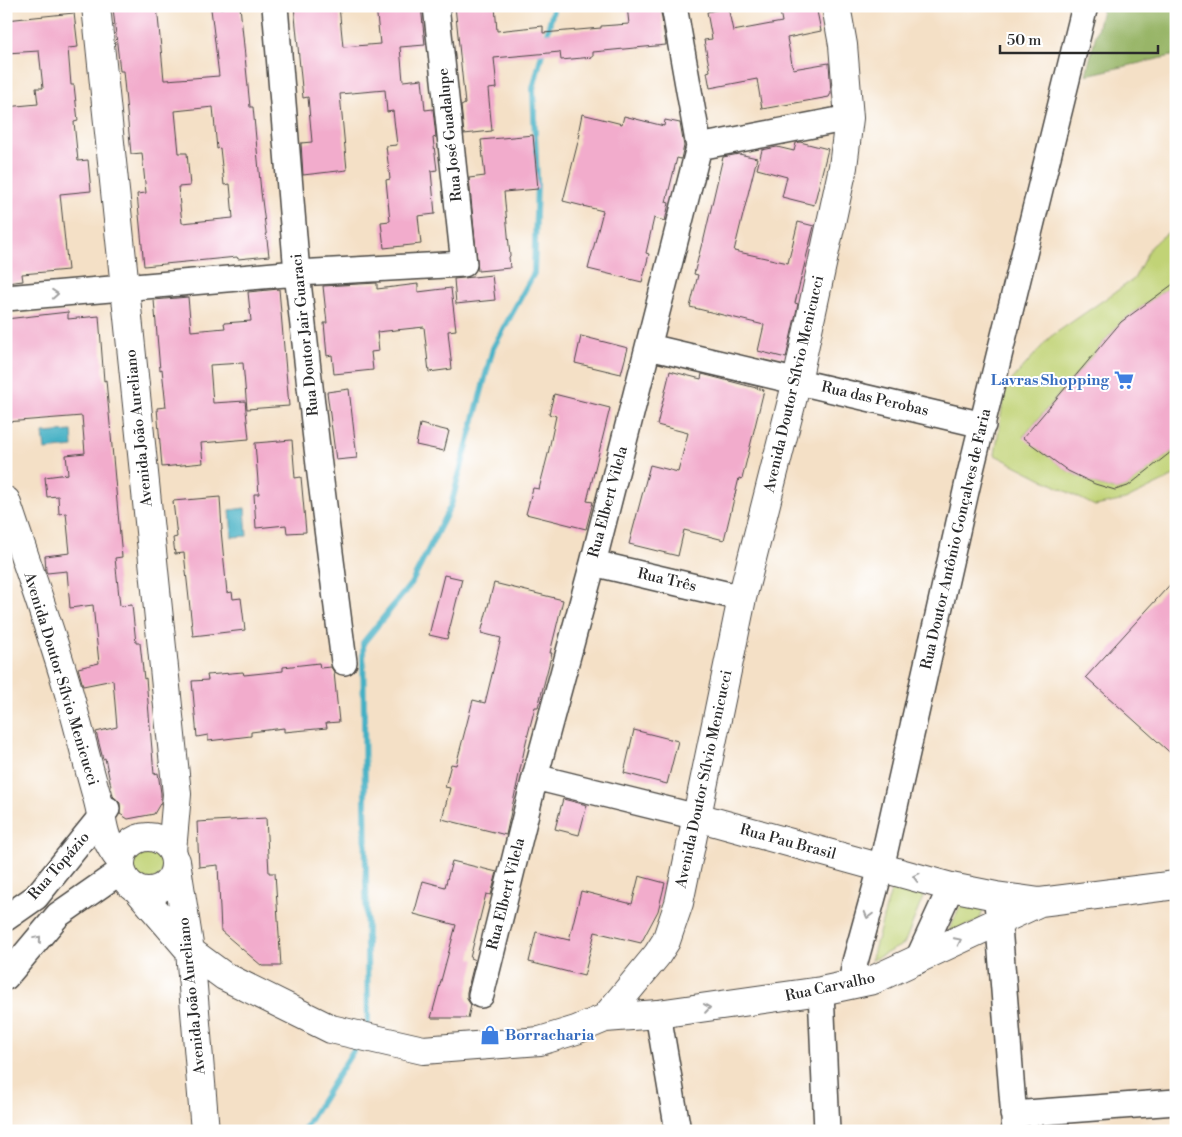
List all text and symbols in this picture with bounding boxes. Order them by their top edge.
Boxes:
scale bar [1000,22,1157,54]
text: 50 m [1007,31,1041,50]
street label: Rua José Guadalupe [434,67,466,203]
street label: Rua Doutor Jair Guaraci [287,253,323,417]
street label: Avenida Doutor Sílvio Menicucci [760,274,828,495]
one-way arrow [51,289,59,300]
street label: Avenida João Aureliano [121,348,157,509]
supermarket icon: Lavras Shopping [1113,369,1135,391]
place label: Lavras Shopping [991,371,1110,390]
street label: Rua das Perobas [819,377,931,421]
street label: Rua Doutor Antônio Gonçalves de Faria [917,406,995,671]
street label: Rua Elbert Vilela [584,444,632,560]
street label: Rua Três [636,564,698,596]
street label: Avenida Doutor Sílvio Menicucci [19,569,103,788]
street label: Avenida Doutor Sílvio Menicucci [671,668,736,891]
street label: Rua Pau Brasil [738,820,839,864]
street label: Rua Topázio [24,828,94,904]
street label: Rua Elbert Vilela [483,836,529,952]
one-way arrow [913,873,921,883]
one-way arrow [863,910,874,919]
street label: Avenida João Aureliano [174,916,210,1077]
one-way arrow [32,936,41,945]
one-way arrow [953,937,962,947]
street label: Rua Carvalho [783,968,877,1006]
one-way arrow [702,1003,711,1013]
shop icon: Borracharia [479,1024,501,1046]
place label: Borracharia [505,1026,595,1045]

